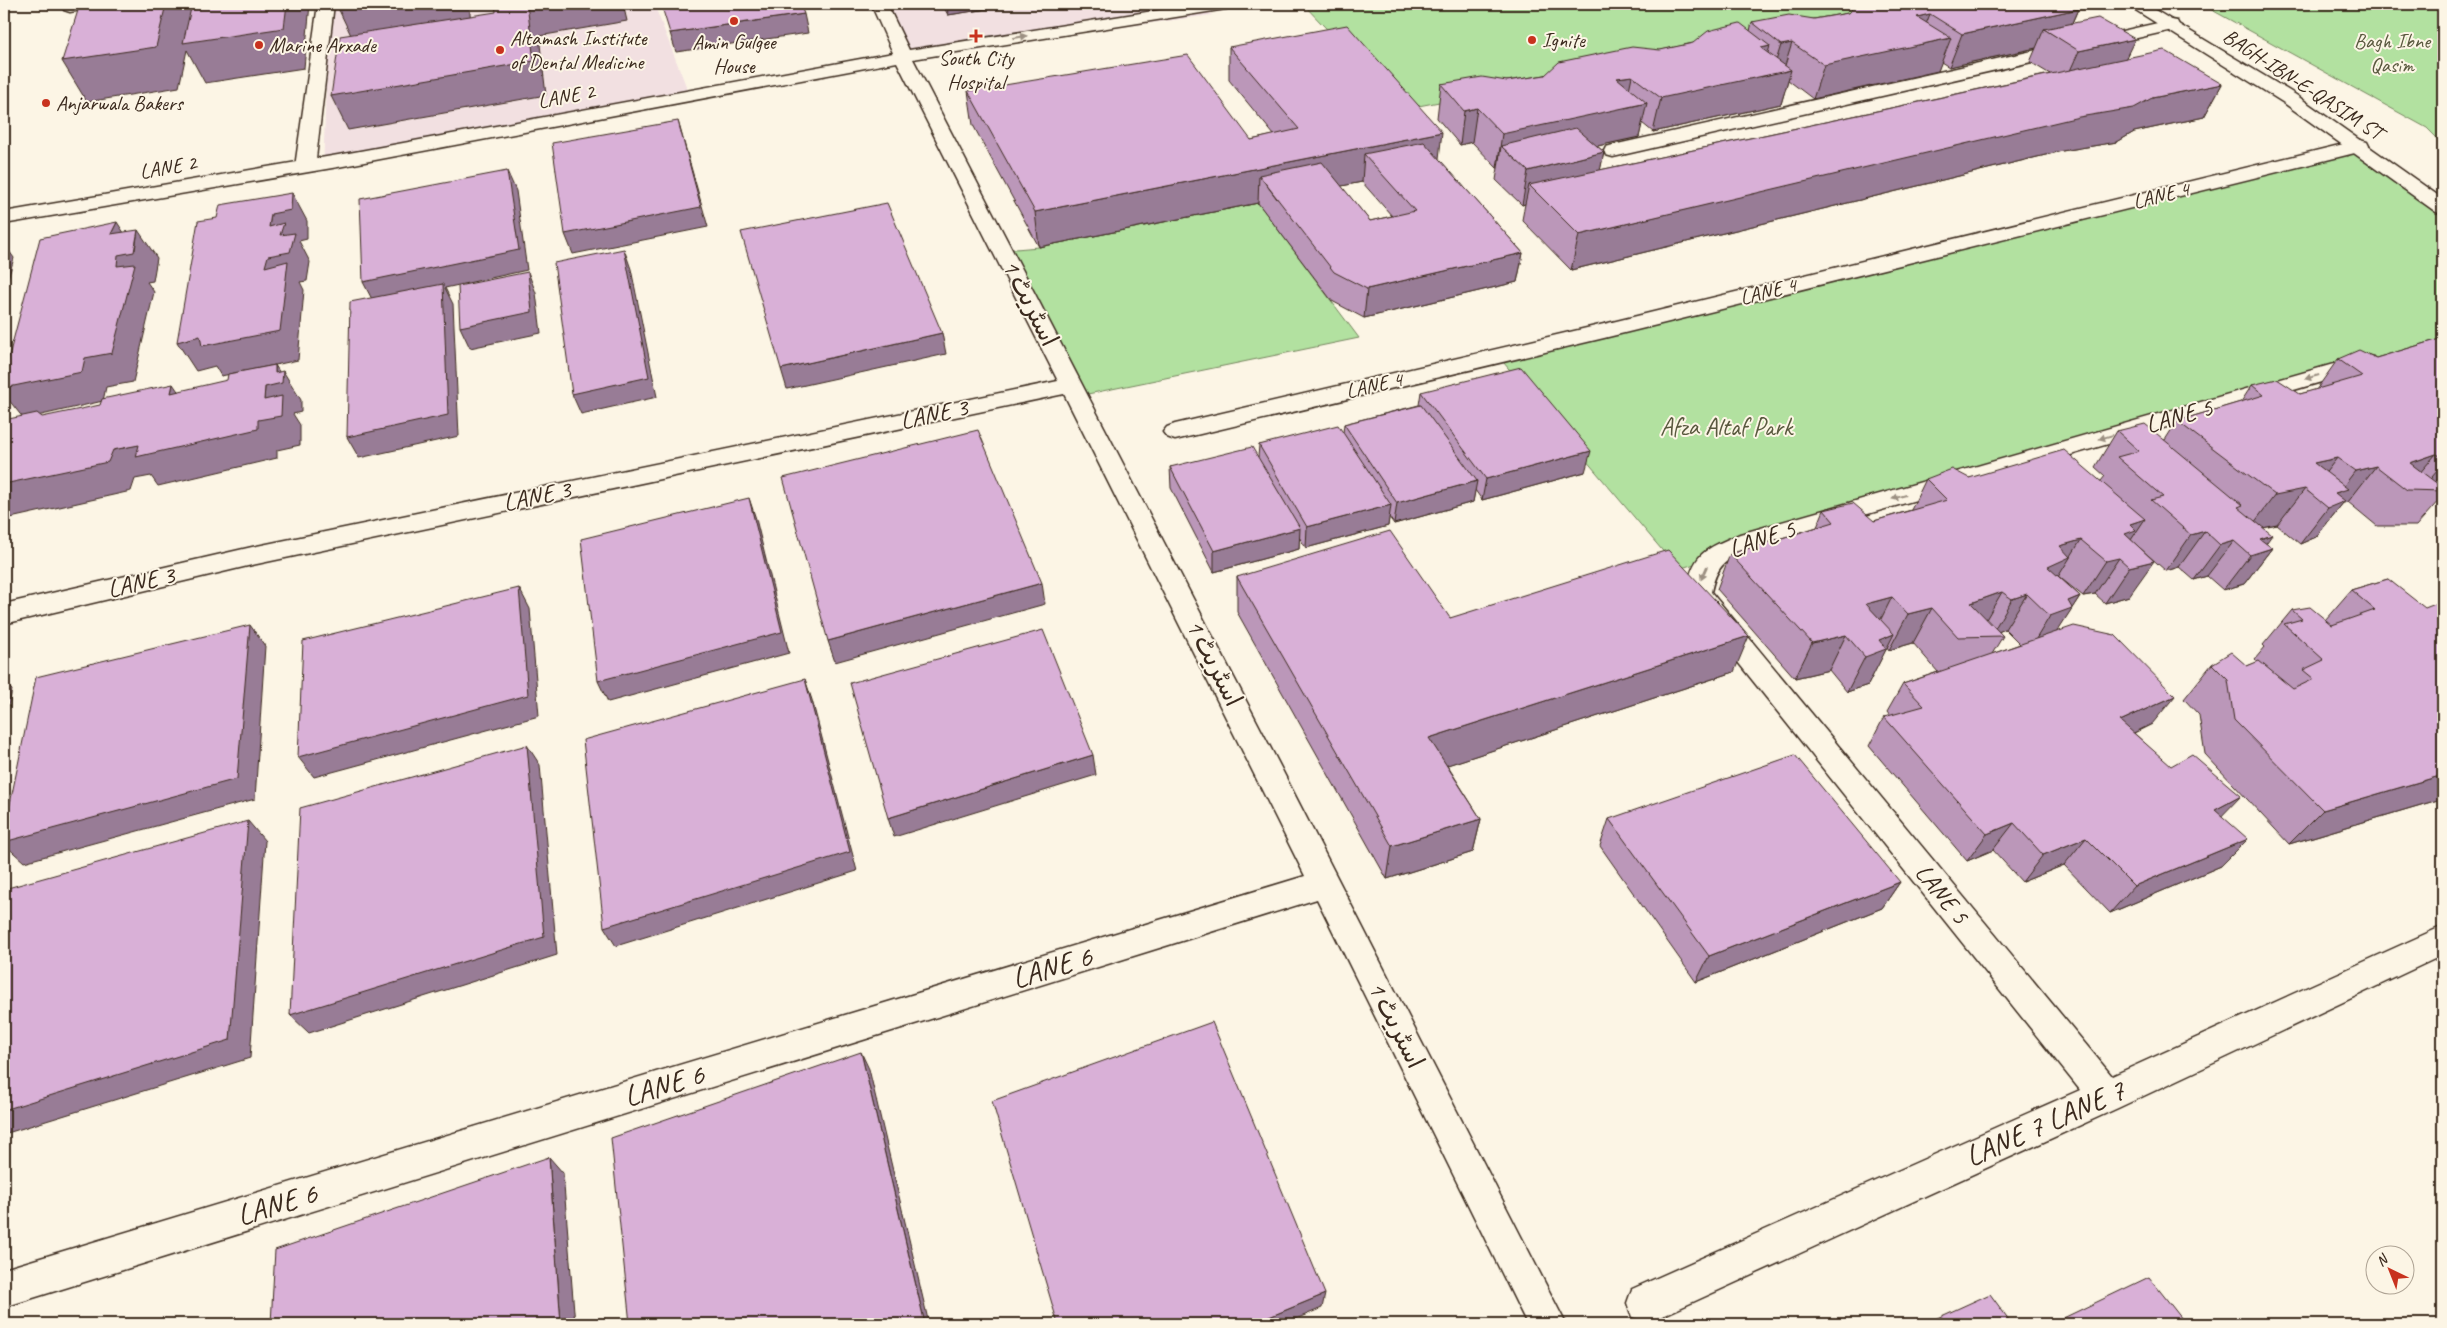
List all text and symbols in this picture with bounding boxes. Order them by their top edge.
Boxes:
marker: Amin Gulgee House [728,15,740,27]
street label: BAGH-IBN-E-QASIM ST [2218,23,2392,148]
place label: Altamash Institute of Dental Medicine [510,25,648,75]
place label: Ignite [1542,27,1586,53]
park label: Bagh Ibne Qasim [2354,28,2432,78]
place label: Amin Gulgee House [692,29,778,79]
marker: South City Hospital [969,29,983,43]
place label: Marine Arxade [269,32,377,58]
one-way arrow [1012,33,1028,41]
marker: Ignite [1526,34,1538,46]
marker: Marine Arxade [253,39,265,51]
marker: Altamash Institute of Dental Medicine [494,44,506,56]
place label: South City Hospital [939,45,1015,95]
street label: LANE 2 [535,77,598,114]
place label: Anjarwala Bakers [56,90,184,116]
marker: Anjarwala Bakers [40,97,52,109]
street label: LANE 2 [138,149,200,185]
street label: LANE 4 [2130,175,2194,215]
street label: اسٹریٹ 1 [994,254,1066,352]
street label: LANE 4 [1737,271,1801,311]
street label: LANE 4 [1343,365,1407,404]
one-way arrow [2305,373,2320,381]
street label: LANE 3 [897,391,972,437]
street label: LANE 5 [2142,391,2218,441]
park label: Afza Altaf Park [1660,411,1794,443]
one-way arrow [2098,433,2113,441]
street label: LANE 3 [500,473,575,519]
one-way arrow [1892,493,1907,501]
street label: LANE 5 [1725,512,1801,565]
street label: LANE 3 [104,558,179,605]
one-way arrow [1700,566,1708,581]
street label: اسٹریٹ 1 [1178,614,1250,712]
street label: LANE 5 [1908,857,1977,932]
street label: LANE 6 [1007,936,1098,997]
street label: اسٹریٹ 1 [1360,976,1432,1074]
street label: LANE 6 [619,1054,710,1115]
street label: LANE 7 LANE 7 [1959,1070,2132,1175]
street label: LANE 6 [232,1173,323,1234]
north arrow [2364,1246,2414,1296]
text: N [2373,1250,2392,1270]

